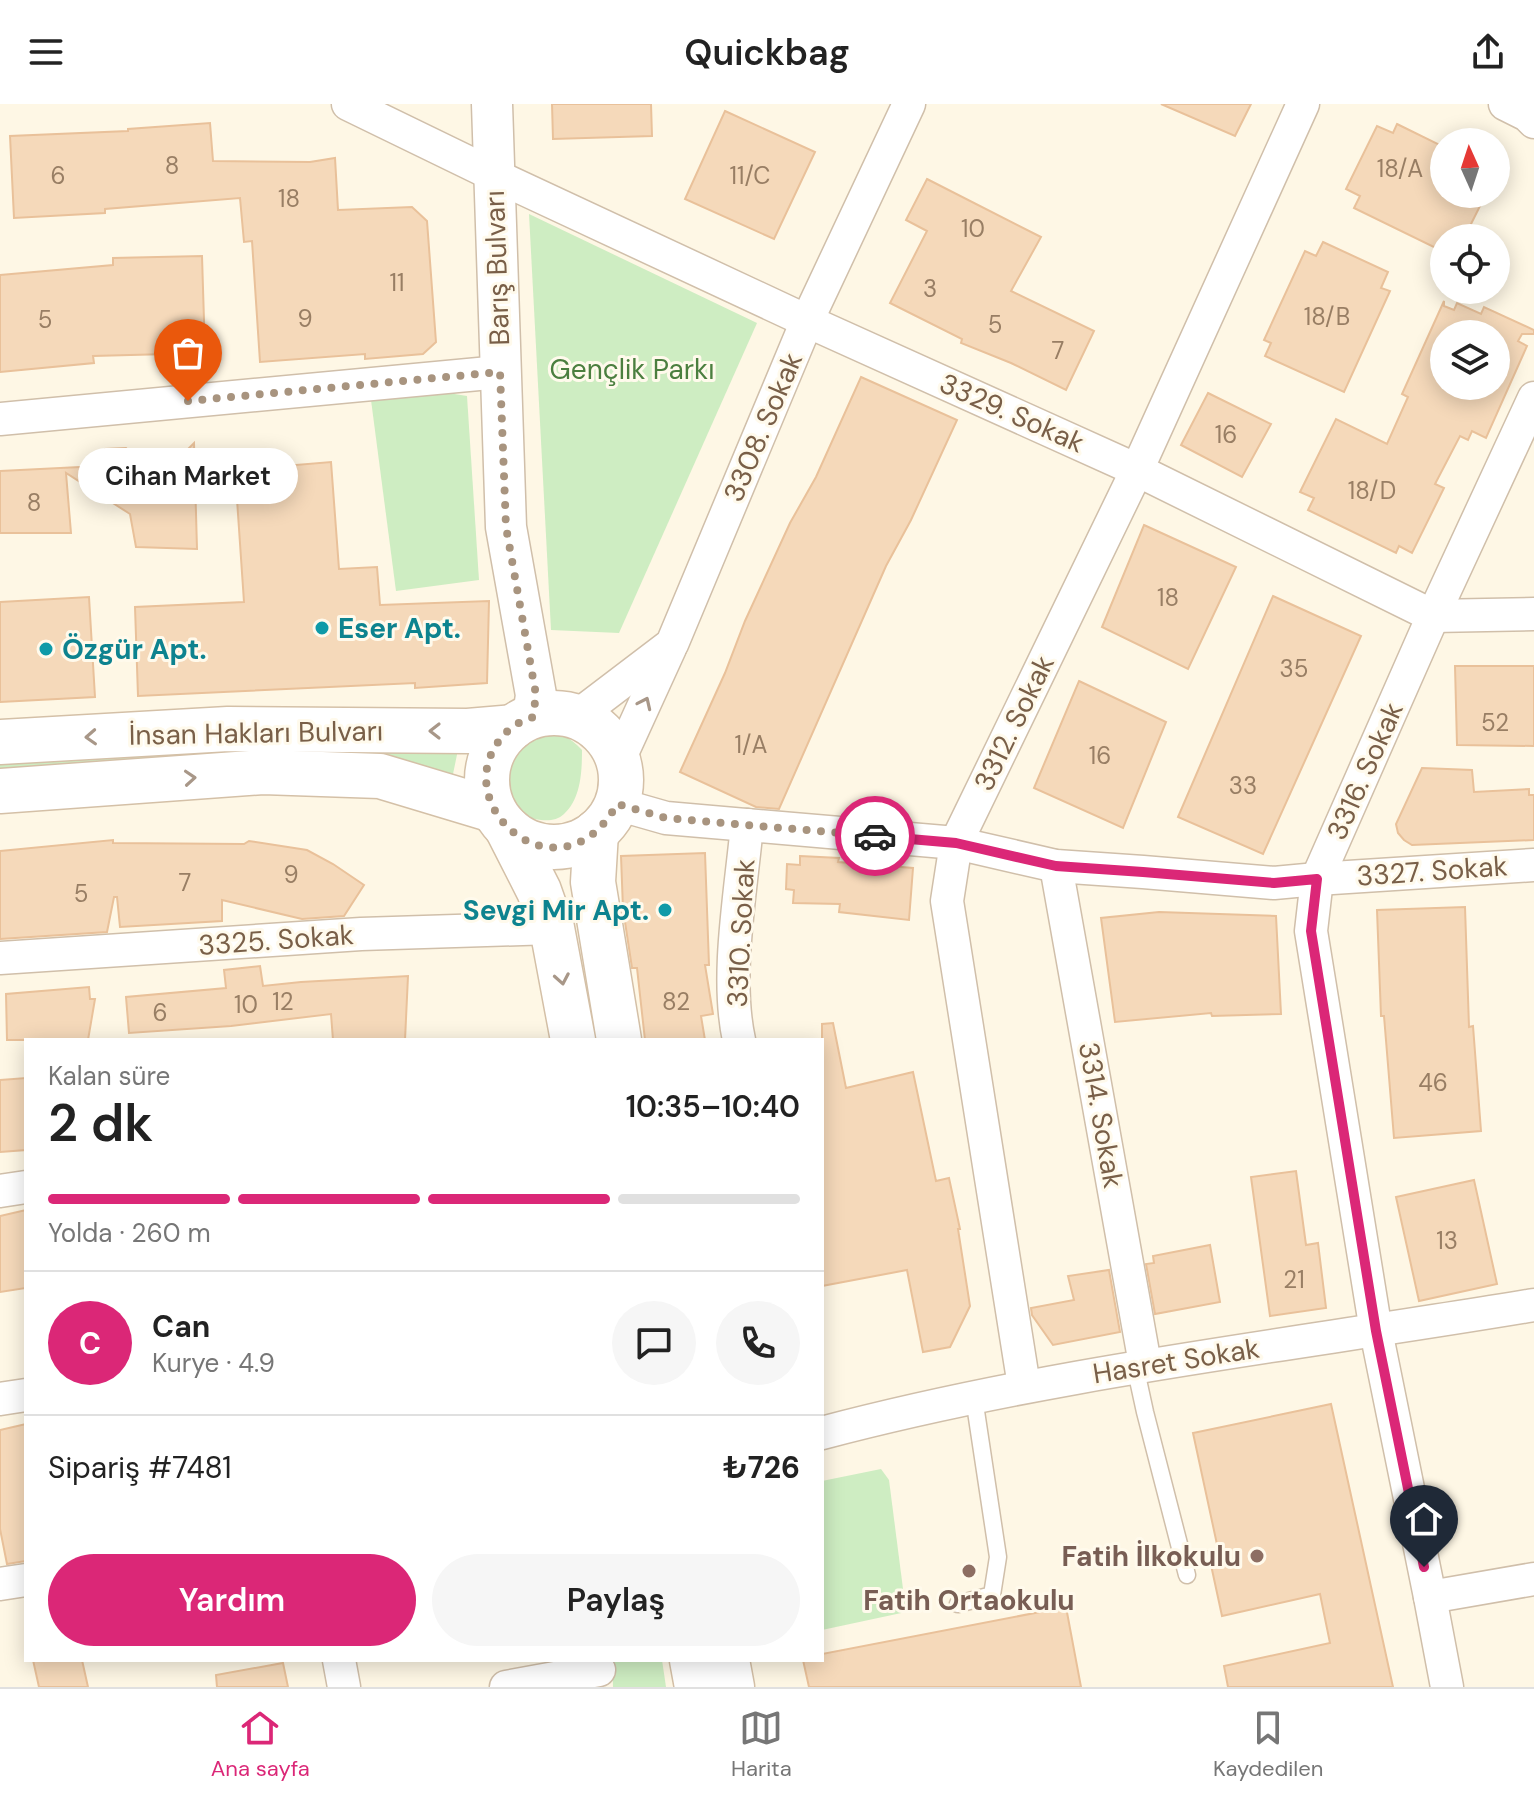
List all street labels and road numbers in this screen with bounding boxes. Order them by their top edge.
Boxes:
street label: Barış Bulvarı [476,190,518,346]
street label: 3308. Sokak [715,347,811,507]
street label: 3329. Sokak [934,365,1090,461]
street label: 3312. Sokak [965,649,1063,797]
street label: 3316. Sokak [1318,696,1412,846]
street label: İnsan Hakları Bulvarı [128,712,384,754]
street label: 3327. Sokak [1355,847,1509,895]
street label: 3310. Sokak [719,858,763,1008]
street label: 3325. Sokak [197,916,355,964]
street label: 3314. Sokak [1070,1039,1132,1191]
street label: Hasret Sokak [1090,1330,1262,1392]

